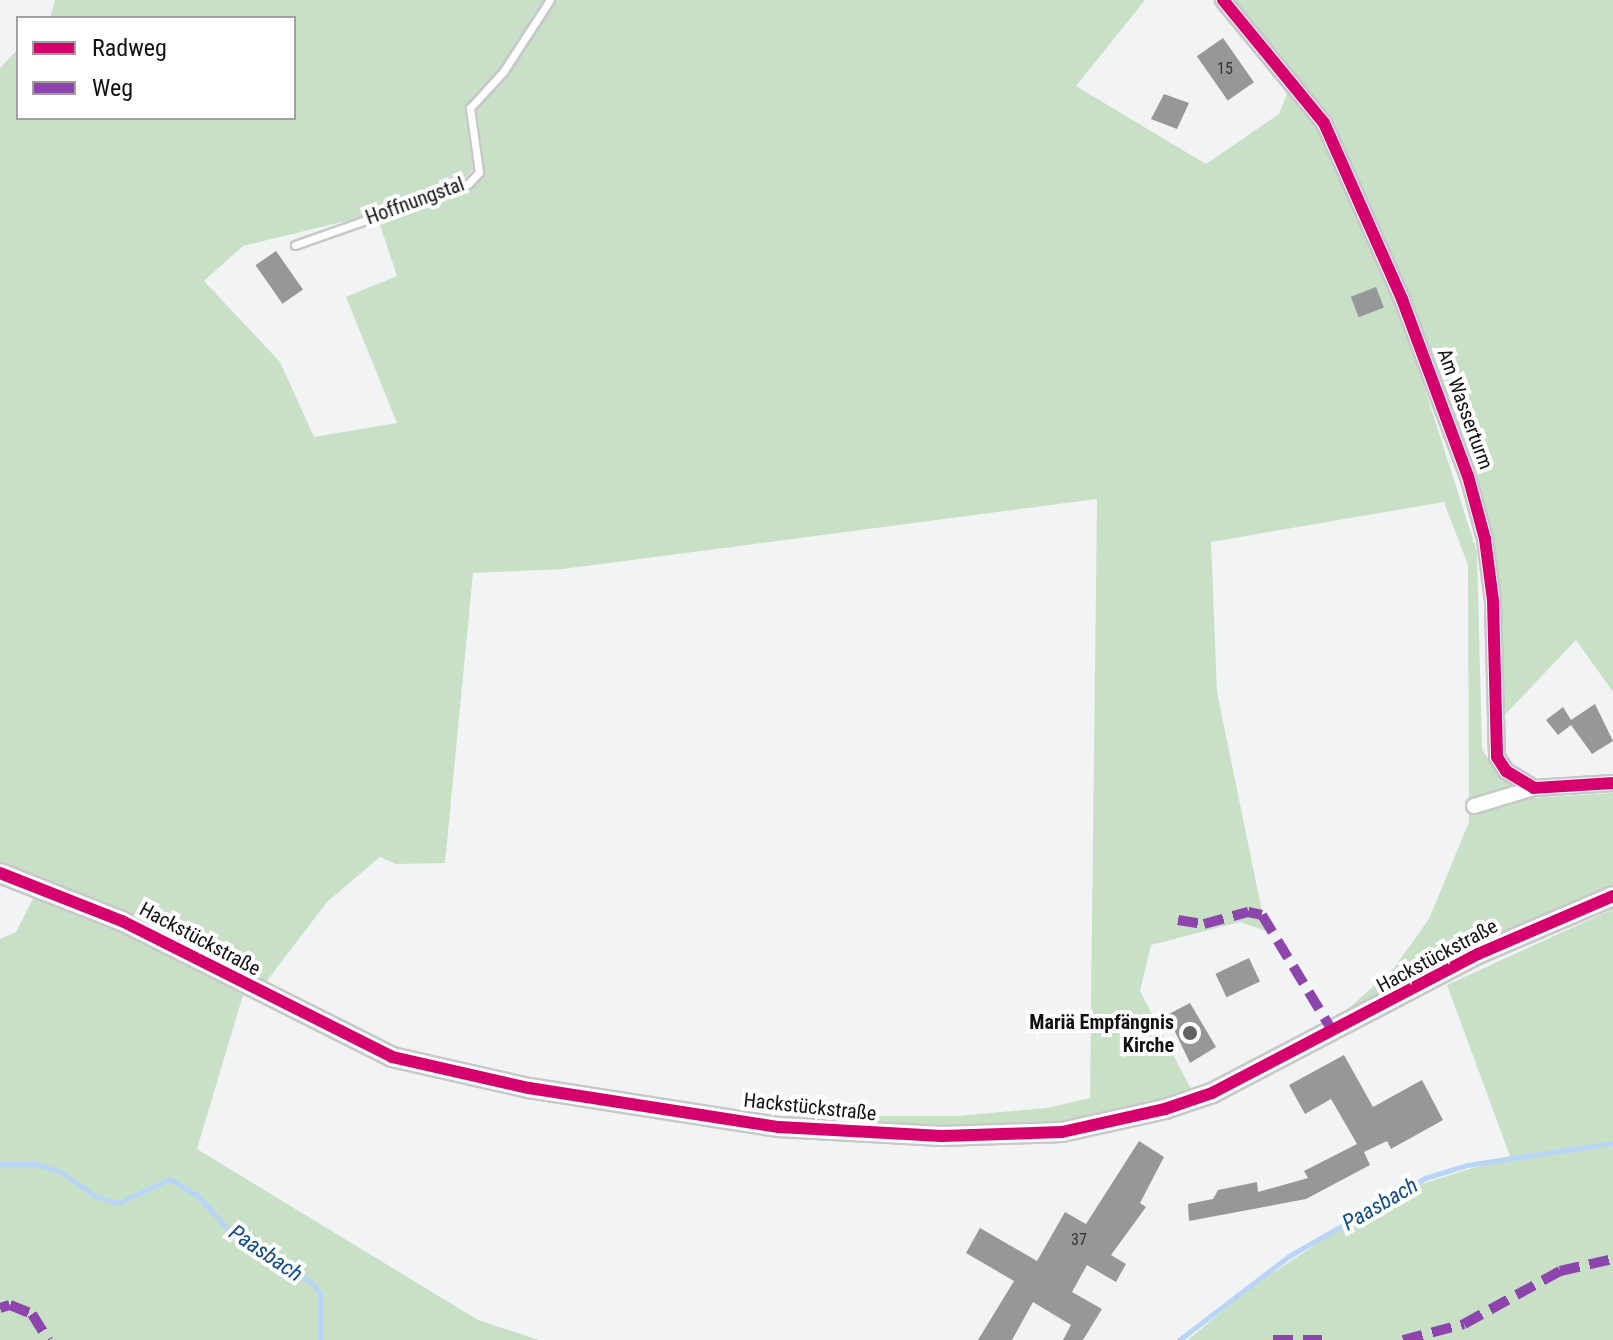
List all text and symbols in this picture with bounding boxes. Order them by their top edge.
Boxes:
legend [16,16,296,120]
text: Radweg [92,34,167,62]
house number: 15 [1217,59,1233,79]
text: Weg [92,74,133,102]
street label: Hoffnungstal [362,172,468,230]
street label: Am Wasserturm [1432,345,1498,473]
street label: Hackstückstraße [136,897,264,981]
street label: Hackstückstraße [1373,914,1501,998]
place label: Mariä Empfängnis Kirche [1029,1010,1174,1057]
marker: Mariä Empfängnis Kirche [1181,1024,1199,1042]
street label: Hackstückstraße [742,1088,878,1126]
water label: Paasbach [1338,1172,1422,1236]
water label: Paasbach [224,1219,308,1287]
house number: 37 [1071,1230,1087,1250]

